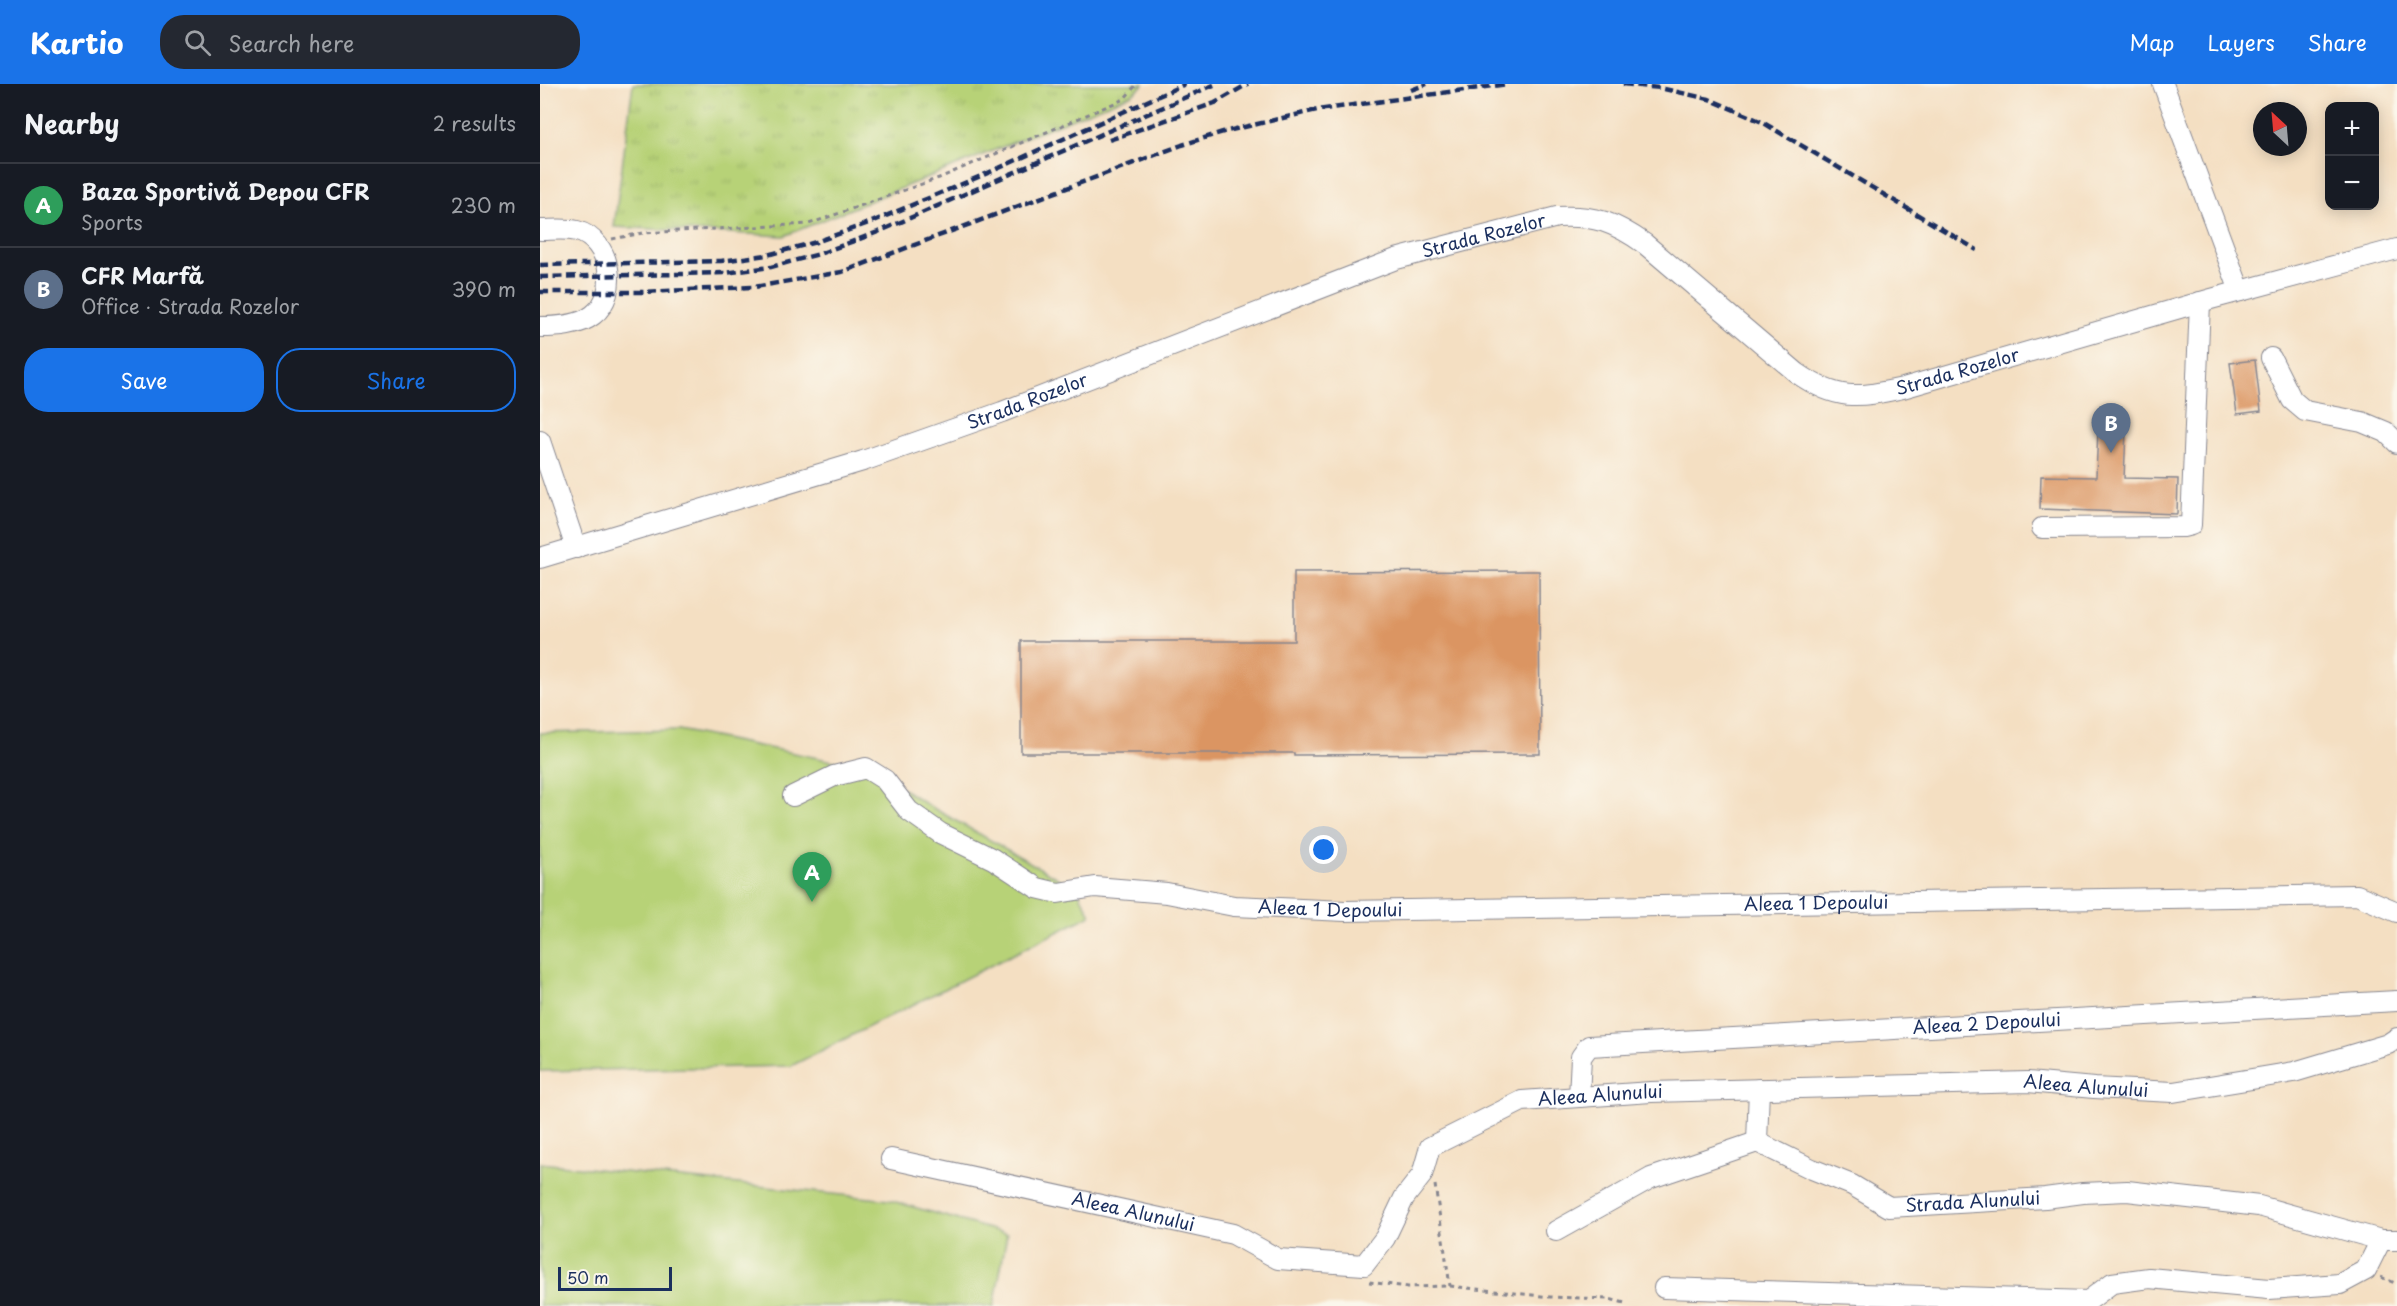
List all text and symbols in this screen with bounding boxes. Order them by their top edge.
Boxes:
search box [160,15,580,69]
text: Kartio [30,21,124,64]
icon: search [181,26,214,59]
text: Search here [229,26,354,59]
text: Map [2130,26,2174,58]
text: Layers [2207,26,2275,58]
text: Share [2308,26,2367,58]
north arrow [2253,102,2307,156]
map controls [2325,102,2379,210]
button: + [2325,102,2379,156]
text: Nearby [24,104,119,143]
text: 2 results [433,108,516,138]
button: − [2325,156,2379,210]
text: Baza Sportivă Depou CFR [81,174,370,207]
text: A [36,190,51,220]
text: 230 m [451,190,516,220]
street label: Strada Rozelor [1418,205,1549,264]
text: Sports [81,207,143,237]
text: CFR Marfă [81,258,204,291]
text: B [37,274,50,304]
text: 390 m [452,274,516,304]
text: Office · Strada Rozelor [81,291,299,321]
street label: Strada Rozelor [1893,340,2023,401]
button: Save [24,348,264,412]
button: Share [276,348,516,412]
street label: Strada Rozelor [963,365,1092,435]
pin: B [2092,404,2130,453]
your location [1309,835,1338,864]
pin: A [792,852,832,902]
street label: Aleea 1 Depoului [1744,887,1889,917]
street label: Aleea 1 Depoului [1258,892,1403,923]
street label: Aleea 2 Depoului [1912,1005,2062,1040]
street label: Aleea Alunului [2022,1067,2149,1103]
street label: Aleea Alunului [1537,1077,1663,1112]
street label: Strada Alunului [1904,1183,2041,1218]
street label: Aleea Alunului [1070,1184,1198,1237]
scale bar [558,1264,672,1292]
text: 50 m [567,1265,608,1289]

